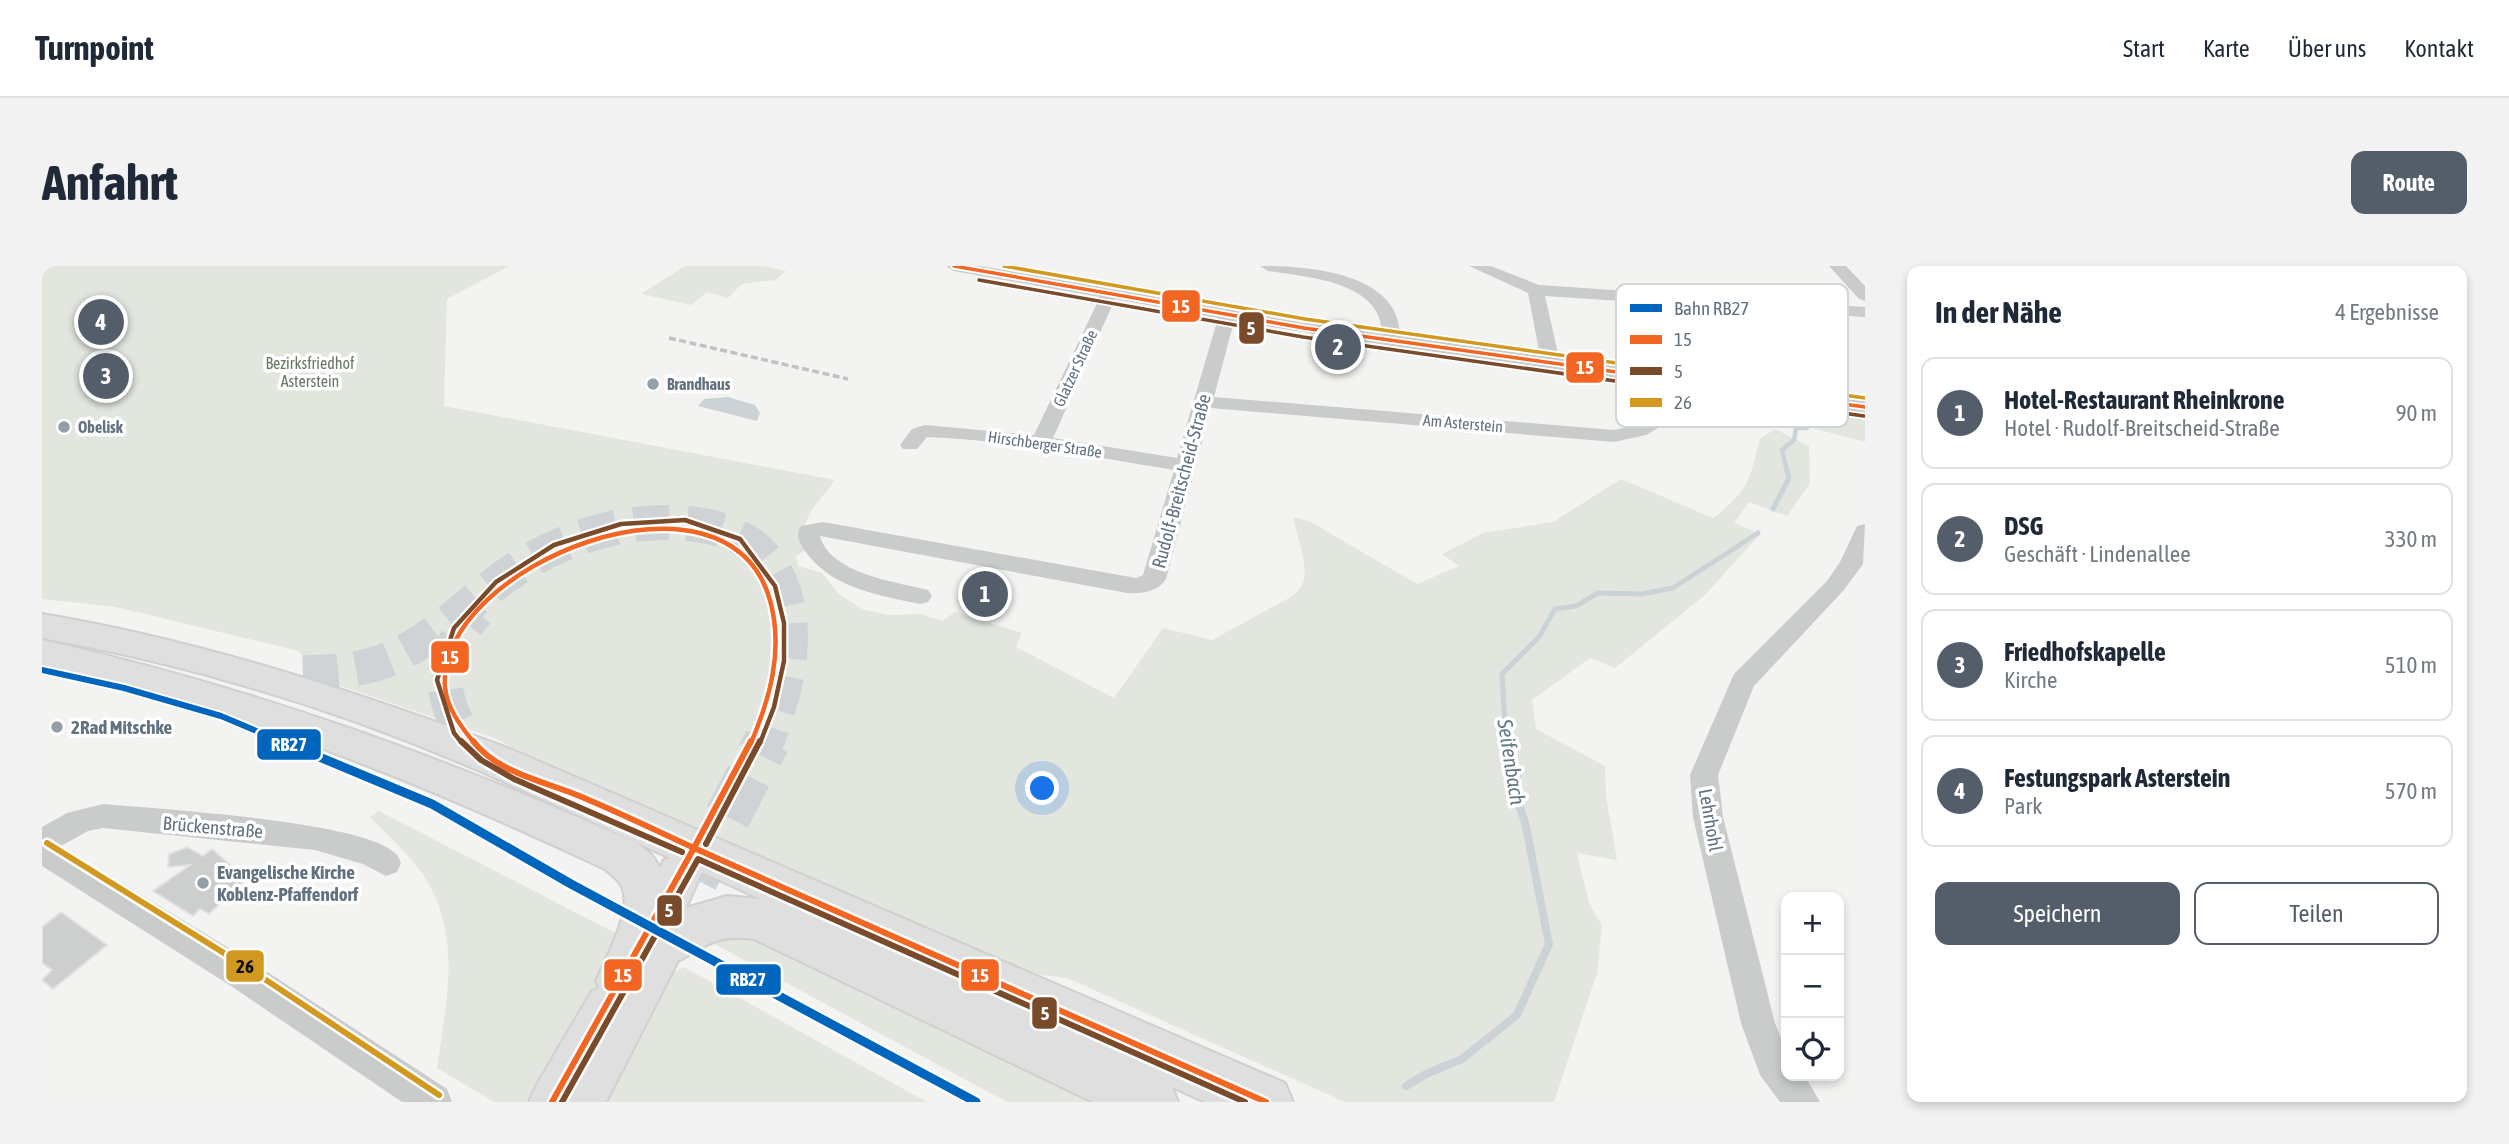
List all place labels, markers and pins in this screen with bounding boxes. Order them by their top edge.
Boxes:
pin: 4 [78,296,124,348]
pin: 2 [1315,321,1361,373]
pin: 3 [83,350,129,402]
place label: Brandhaus [667,375,731,393]
marker: Brandhaus [645,376,661,392]
place label: Obelisk [78,418,124,436]
marker: Obelisk [56,419,72,435]
pin: 1 [962,568,1008,620]
place label: 2Rad Mitschke [71,716,172,738]
marker: 2Rad Mitschke [49,719,65,735]
place label: Evangelische Kirche Koblenz-Pfaffendorf [217,861,359,905]
marker: Evangelische Kirche Koblenz-Pfaffendorf [195,875,211,891]

